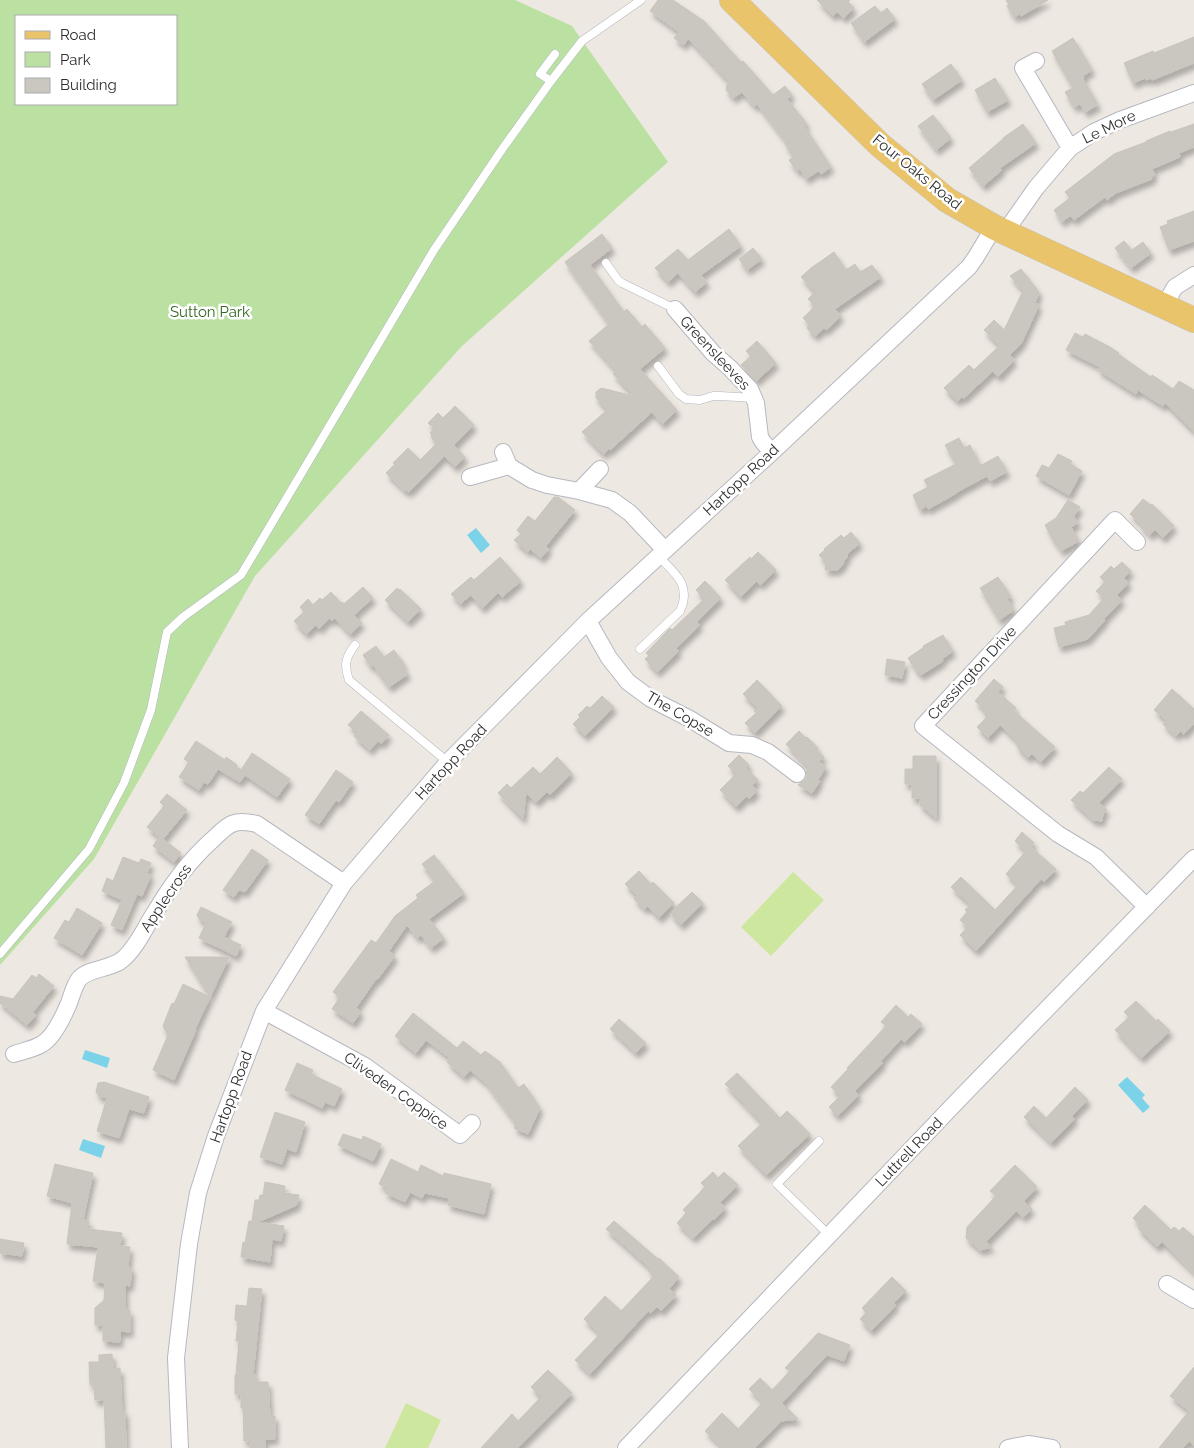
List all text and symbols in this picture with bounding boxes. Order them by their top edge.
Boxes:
legend [15,15,178,105]
text: Road [60,26,96,44]
text: Park [60,51,91,69]
text: Building [60,76,117,94]
street label: Le More [1079,106,1139,148]
street label: Four Oaks Road [869,131,965,213]
park label: Sutton Park [170,303,250,321]
street label: Greensleeves [676,312,754,394]
street label: Hartopp Road [700,440,782,520]
street label: Cressington Drive [924,622,1020,724]
street label: The Copse [643,687,717,741]
street label: Hartopp Road [411,721,491,803]
street label: Applecross [137,861,195,935]
street label: Cliveden Coppice [341,1048,452,1134]
street label: Hartopp Road [206,1049,256,1145]
street label: Luttrell Road [872,1114,946,1190]

